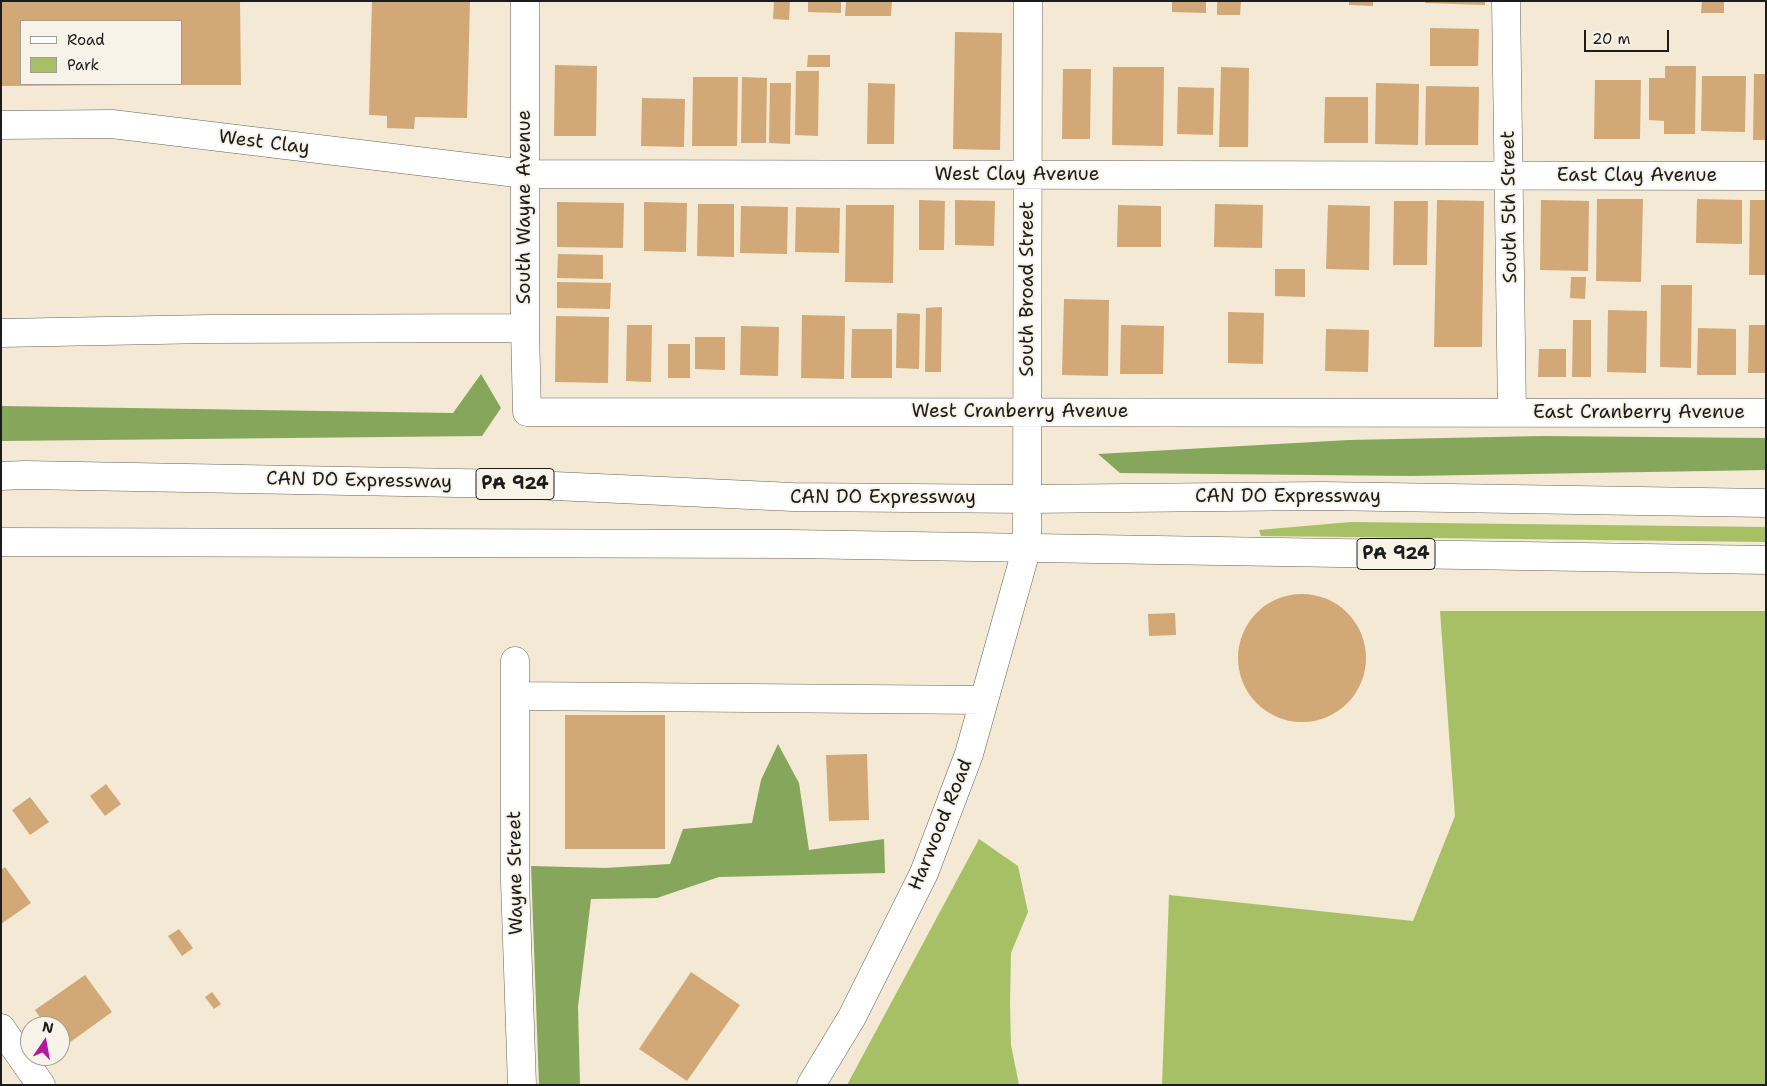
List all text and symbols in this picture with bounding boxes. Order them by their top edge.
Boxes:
legend [20,20,182,85]
scale bar [1587,20,1672,52]
text: 20 m [1592,29,1631,49]
text: Road [67,30,105,50]
text: Park [67,55,99,75]
street label: South Wayne Avenue [514,110,536,304]
street label: West Clay [217,126,311,160]
street label: South 5th Street [1497,130,1523,284]
street label: West Clay Avenue [935,164,1099,186]
street label: East Clay Avenue [1557,165,1717,187]
street label: South Broad Street [1017,201,1039,377]
street label: West Cranberry Avenue [912,401,1128,423]
street label: East Cranberry Avenue [1533,402,1745,424]
street label: CAN DO Expressway [266,468,452,494]
road number: PA 924 [476,468,554,499]
street label: CAN DO Expressway [1195,486,1381,508]
street label: CAN DO Expressway [790,487,976,509]
road number: PA 924 [1357,538,1435,570]
street label: Harwood Road [904,756,978,894]
street label: Wayne Street [504,811,528,935]
north arrow [20,1016,70,1066]
text: N [41,1017,55,1037]

